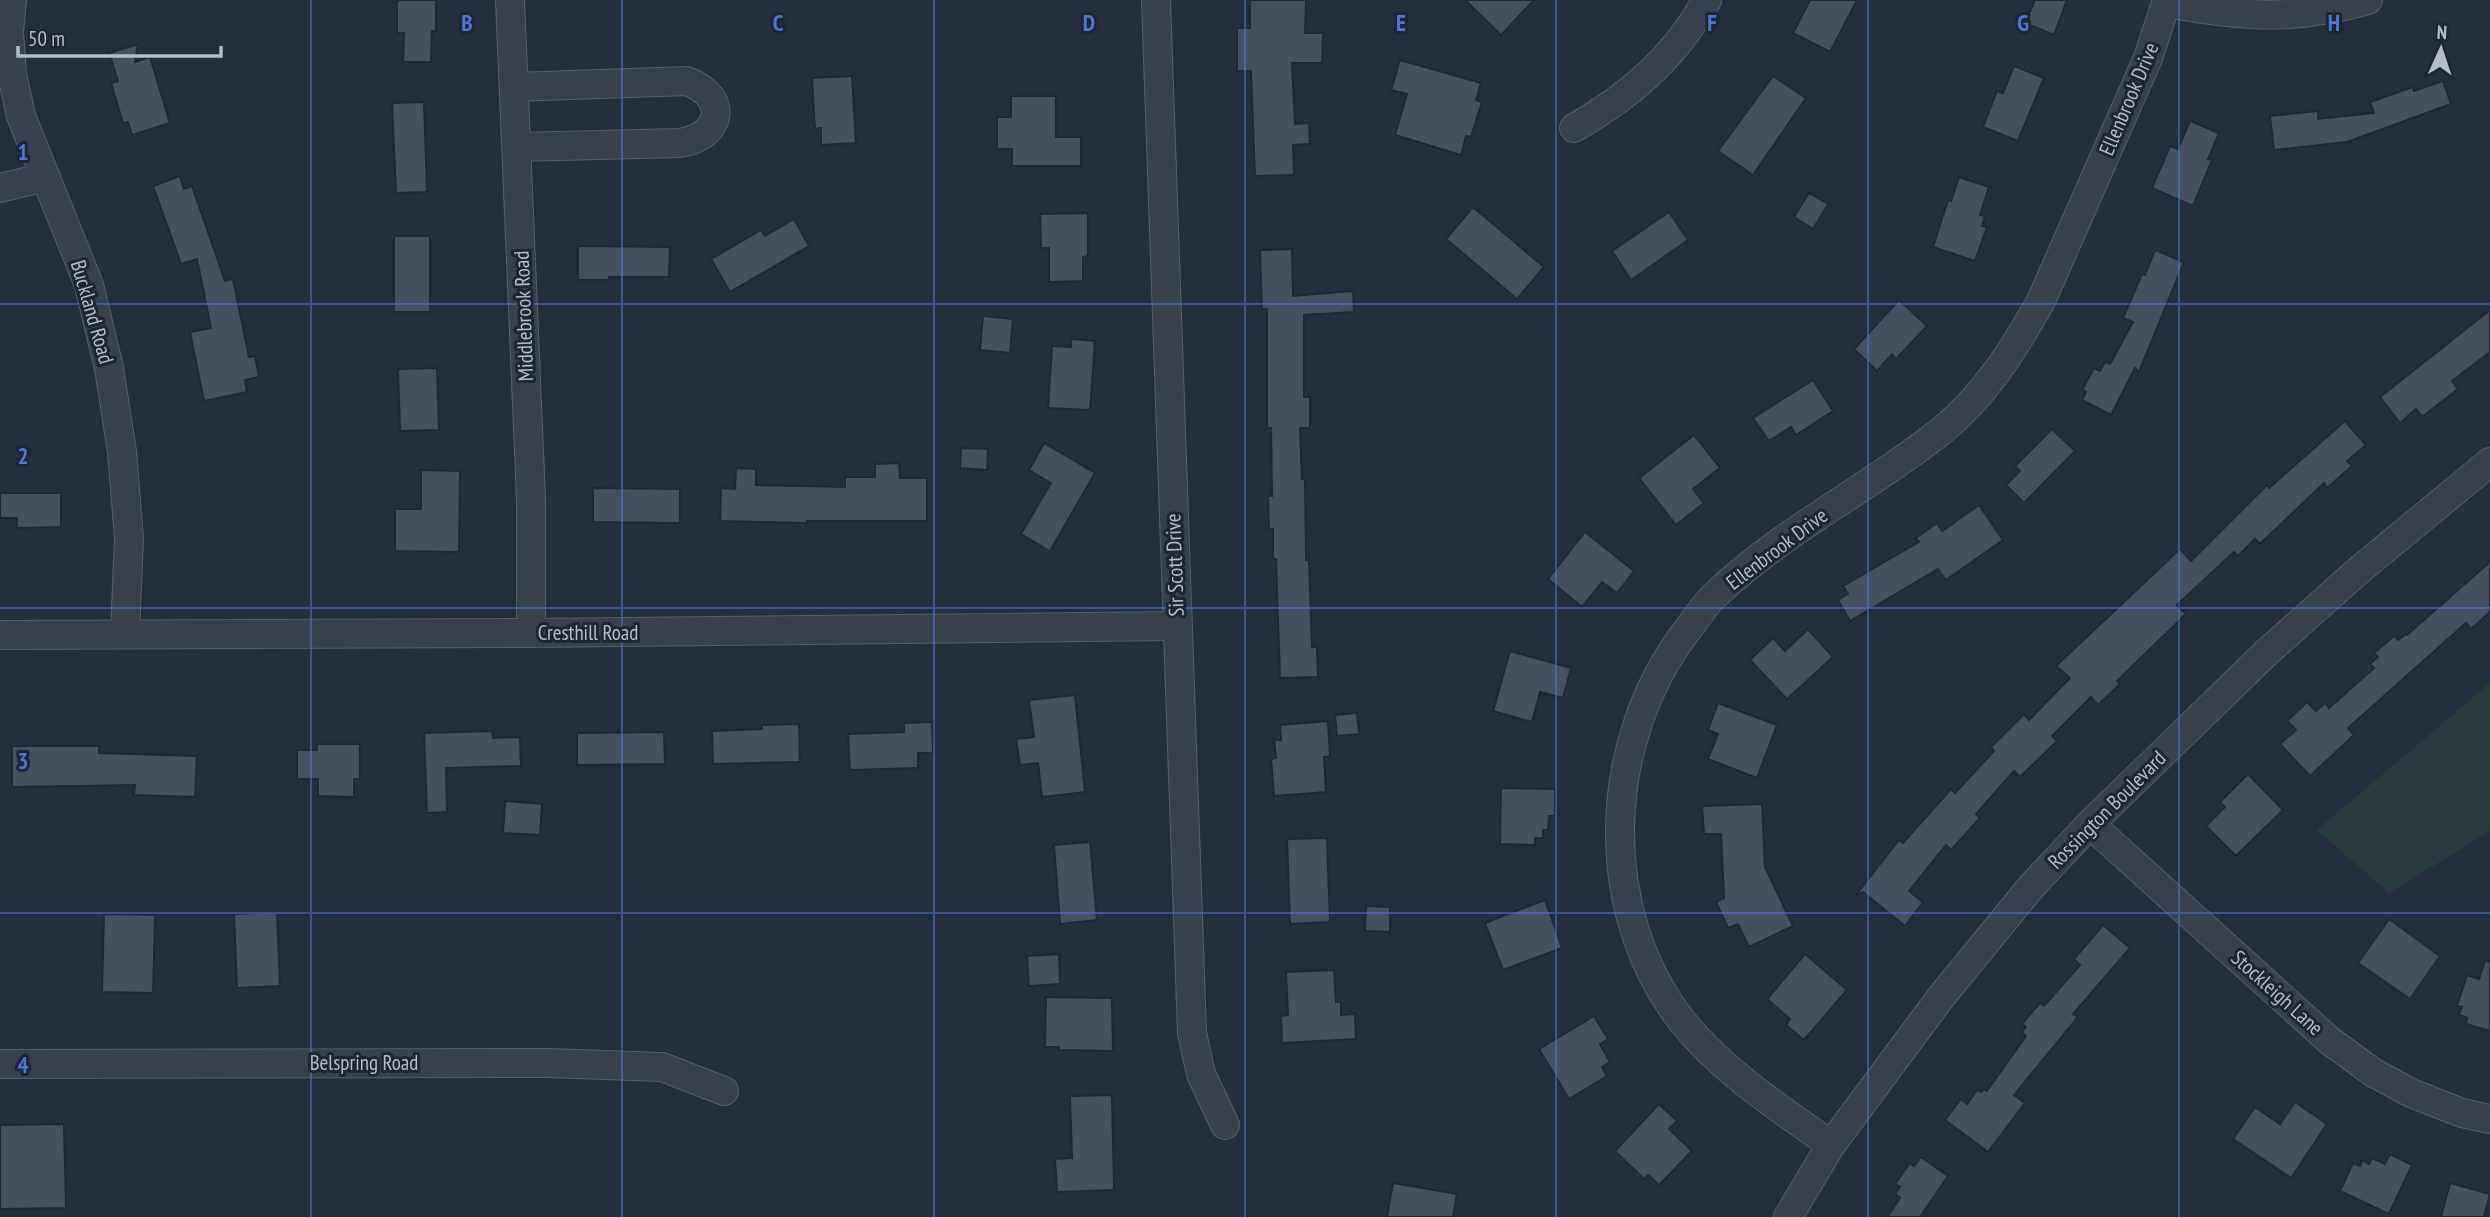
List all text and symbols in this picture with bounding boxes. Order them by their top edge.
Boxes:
text: B [461,8,473,37]
text: C [773,8,784,37]
text: D [1083,8,1095,37]
text: E [1396,8,1406,37]
text: F [1707,8,1717,37]
text: G [2017,8,2029,37]
text: H [2328,8,2340,37]
scale bar [18,14,220,58]
north arrow [2406,14,2476,84]
text: N [2436,20,2448,44]
text: 50 m [28,25,65,52]
street label: Ellenbrook Drive [2093,38,2164,159]
text: 1 [18,137,29,166]
street label: Middlebrook Road [508,250,539,382]
street label: Buckland Road [65,257,120,367]
text: 2 [18,441,29,470]
street label: Ellenbrook Drive [1721,502,1833,595]
street label: Sir Scott Drive [1159,513,1190,617]
street label: Cresthill Road [538,619,638,646]
street label: Rossington Boulevard [2042,745,2171,874]
text: 3 [18,746,29,775]
street label: Stockleigh Lane [2226,944,2329,1041]
street label: Belspring Road [310,1049,418,1076]
text: 4 [18,1050,29,1079]

